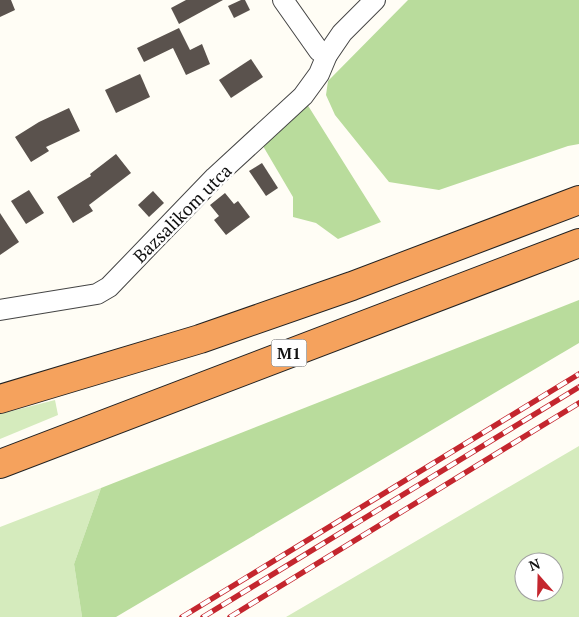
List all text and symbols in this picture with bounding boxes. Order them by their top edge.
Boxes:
street label: Bazsalikom utca [128,159,236,267]
road number: M1 [272,339,306,366]
north arrow [514,552,564,602]
text: N [526,553,543,575]

